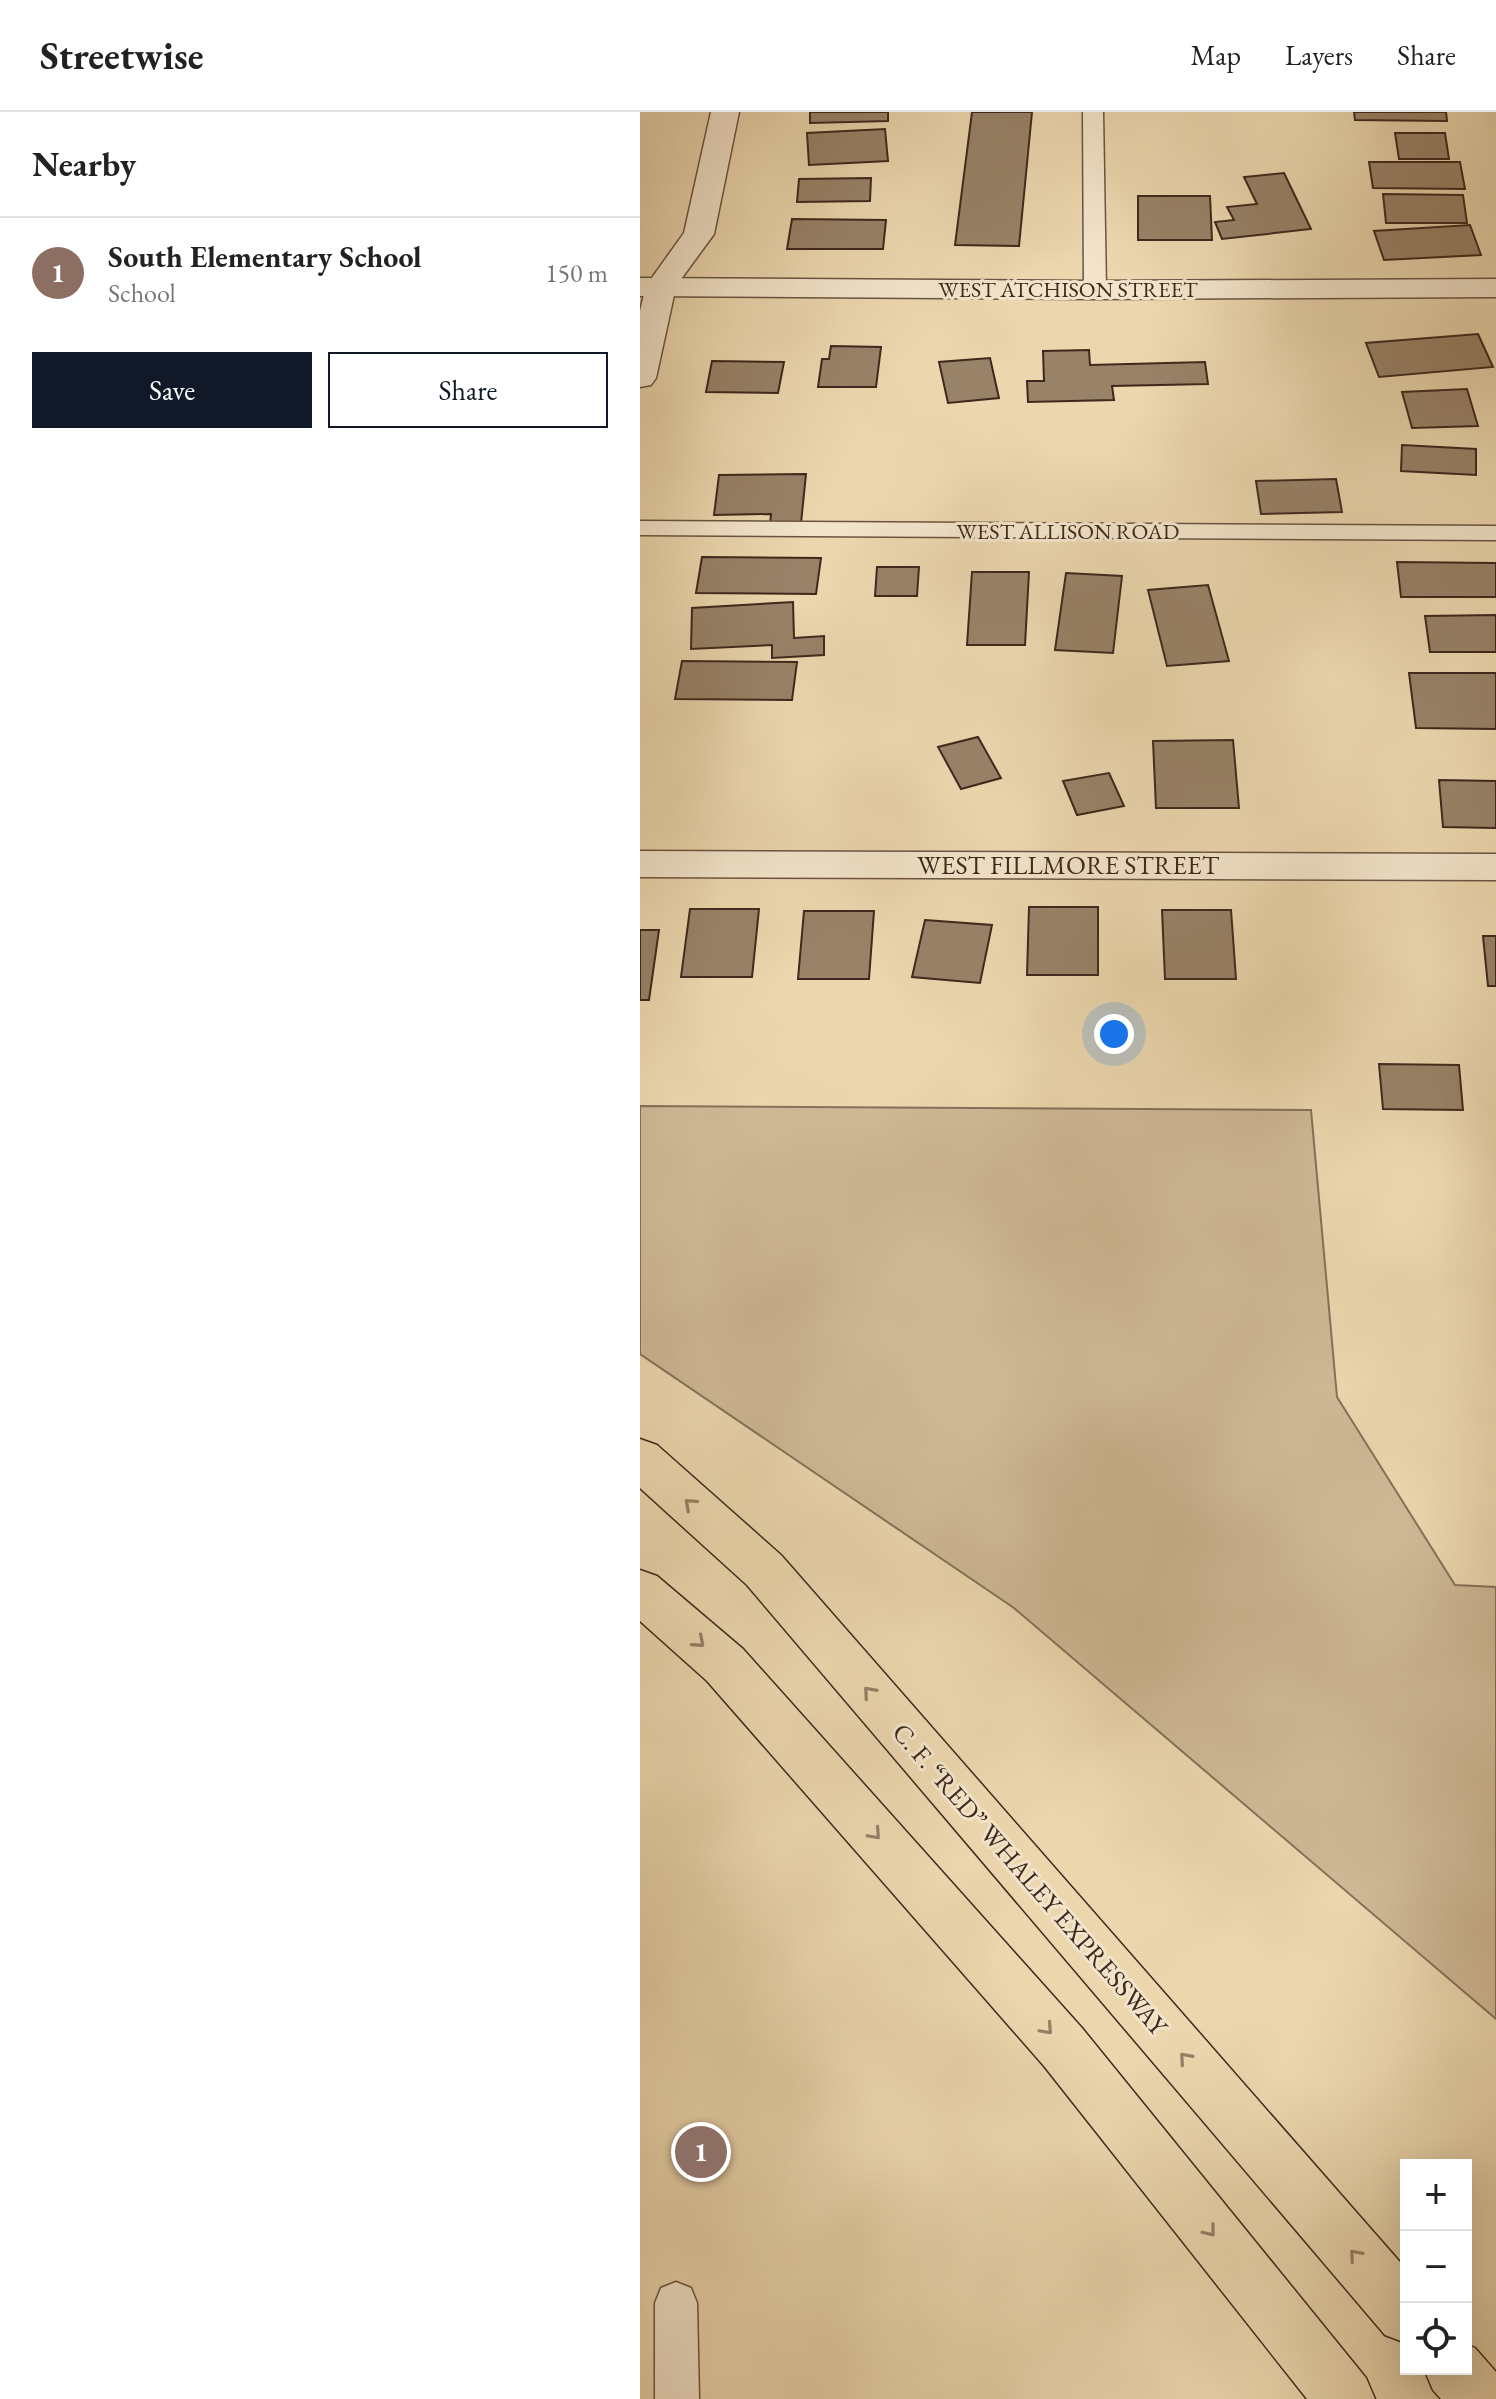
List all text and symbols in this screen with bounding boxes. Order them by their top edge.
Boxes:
text: Streetwise [40,31,203,80]
text: Map [1191,37,1241,73]
text: Layers [1285,37,1353,73]
text: Share [1397,37,1456,73]
text: Nearby [32,142,136,186]
text: South Elementary School [108,237,422,276]
text: 1 [51,256,65,290]
text: 150 m [545,256,608,290]
street label: WEST ATCHISON STREET [938,275,1198,304]
text: School [108,276,176,310]
button: Save [32,352,312,428]
button: Share [328,352,608,428]
street label: WEST ALLISON ROAD [957,517,1179,546]
street label: WEST FILLMORE STREET [917,848,1220,882]
your location [1094,1014,1134,1054]
one-way arrow [684,1499,699,1513]
one-way arrow [690,1633,704,1647]
one-way arrow [864,1686,879,1701]
street label: C. F. “RED” WHALEY EXPRESSWAY [885,1716,1176,2044]
one-way arrow [865,1824,879,1839]
one-way arrow [1037,2019,1052,2034]
one-way arrow [1180,2053,1195,2067]
pin: 1 [675,2122,727,2182]
map controls [1400,2159,1472,2375]
button: + [1400,2159,1472,2231]
one-way arrow [1200,2222,1215,2236]
button: − [1400,2231,1472,2303]
one-way arrow [1350,2249,1365,2264]
button: locate [1400,2303,1472,2375]

